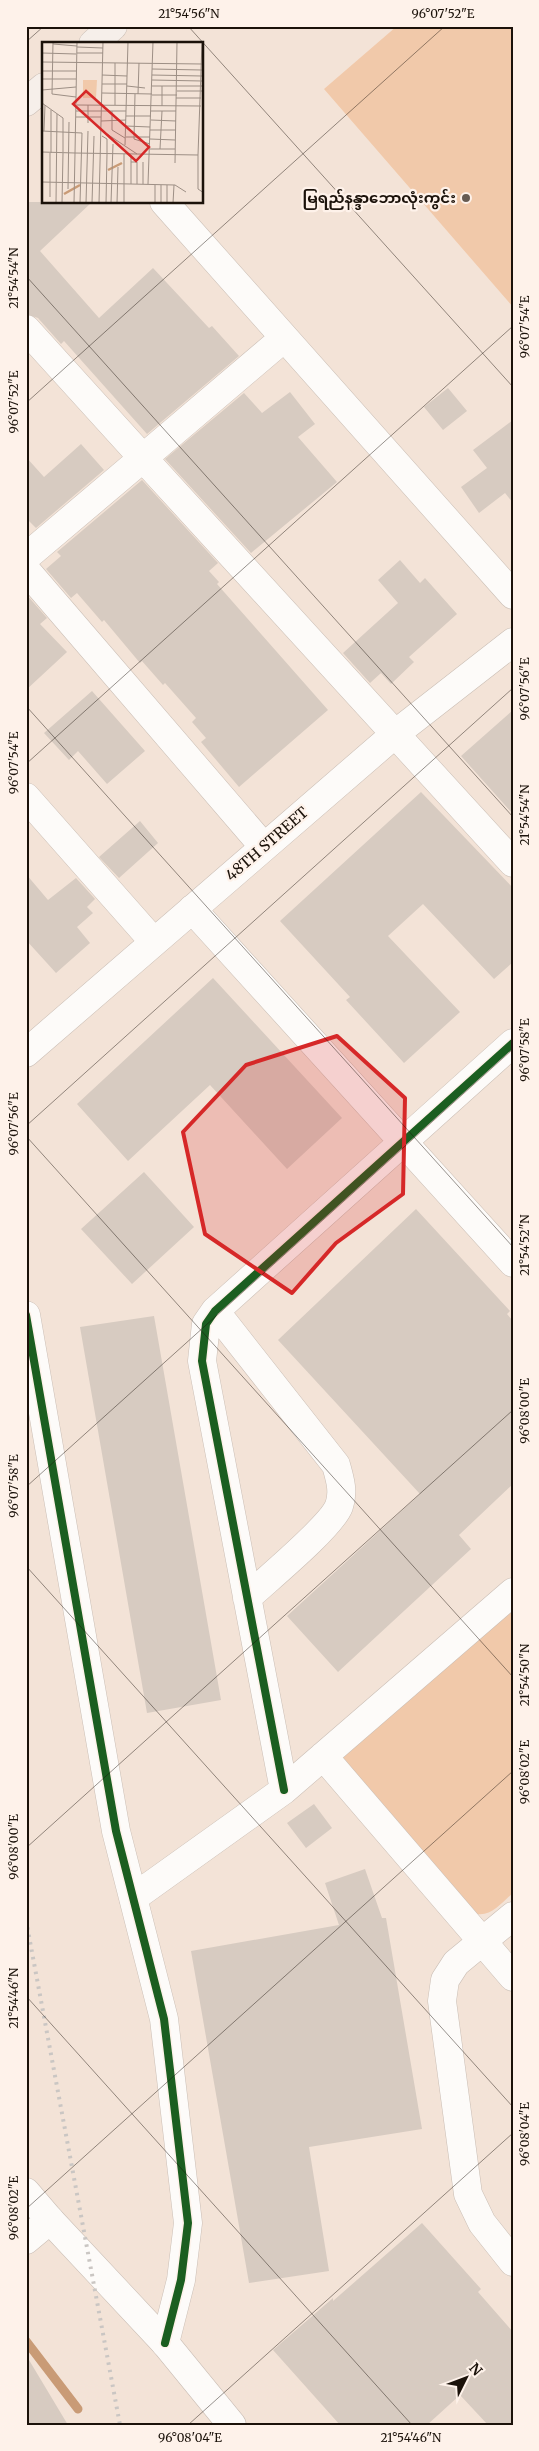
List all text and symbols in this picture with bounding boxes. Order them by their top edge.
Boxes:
text: 21°54'56"N [158,6,220,21]
text: 96°07'52"E [412,6,475,21]
inset map [42,42,204,204]
place label: မြရည်နန္ဒာဘောလုံးကွင်း [302,188,456,210]
marker: မြရည်နန္ဒာဘောလုံးကွင်း [460,192,472,204]
text: 21°54'54"N [6,247,21,308]
text: 96°07'54"E [517,295,532,358]
text: 96°07'52"E [6,370,21,433]
text: 96°07'56"E [517,657,532,721]
text: 96°07'54"E [6,731,21,794]
text: 21°54'54"N [517,784,532,845]
street label: 48TH STREET [221,802,312,885]
text: 96°07'58"E [517,1018,532,1082]
text: 96°07'56"E [6,1092,21,1156]
text: 21°54'52"N [517,1214,532,1276]
text: 96°08'00"E [517,1378,532,1444]
text: 96°07'58"E [6,1454,21,1518]
text: 21°54'50"N [517,1643,532,1706]
text: 96°08'02"E [517,1739,532,1804]
text: 96°08'00"E [6,1814,21,1880]
text: 21°54'46"N [6,1967,21,2028]
text: 96°08'04"E [517,2102,532,2166]
text: 96°08'02"E [6,2175,21,2240]
north arrow [442,2354,492,2404]
text: N [465,2359,486,2379]
text: 96°08'04"E [158,2430,222,2445]
text: 21°54'46"N [381,2430,442,2445]

